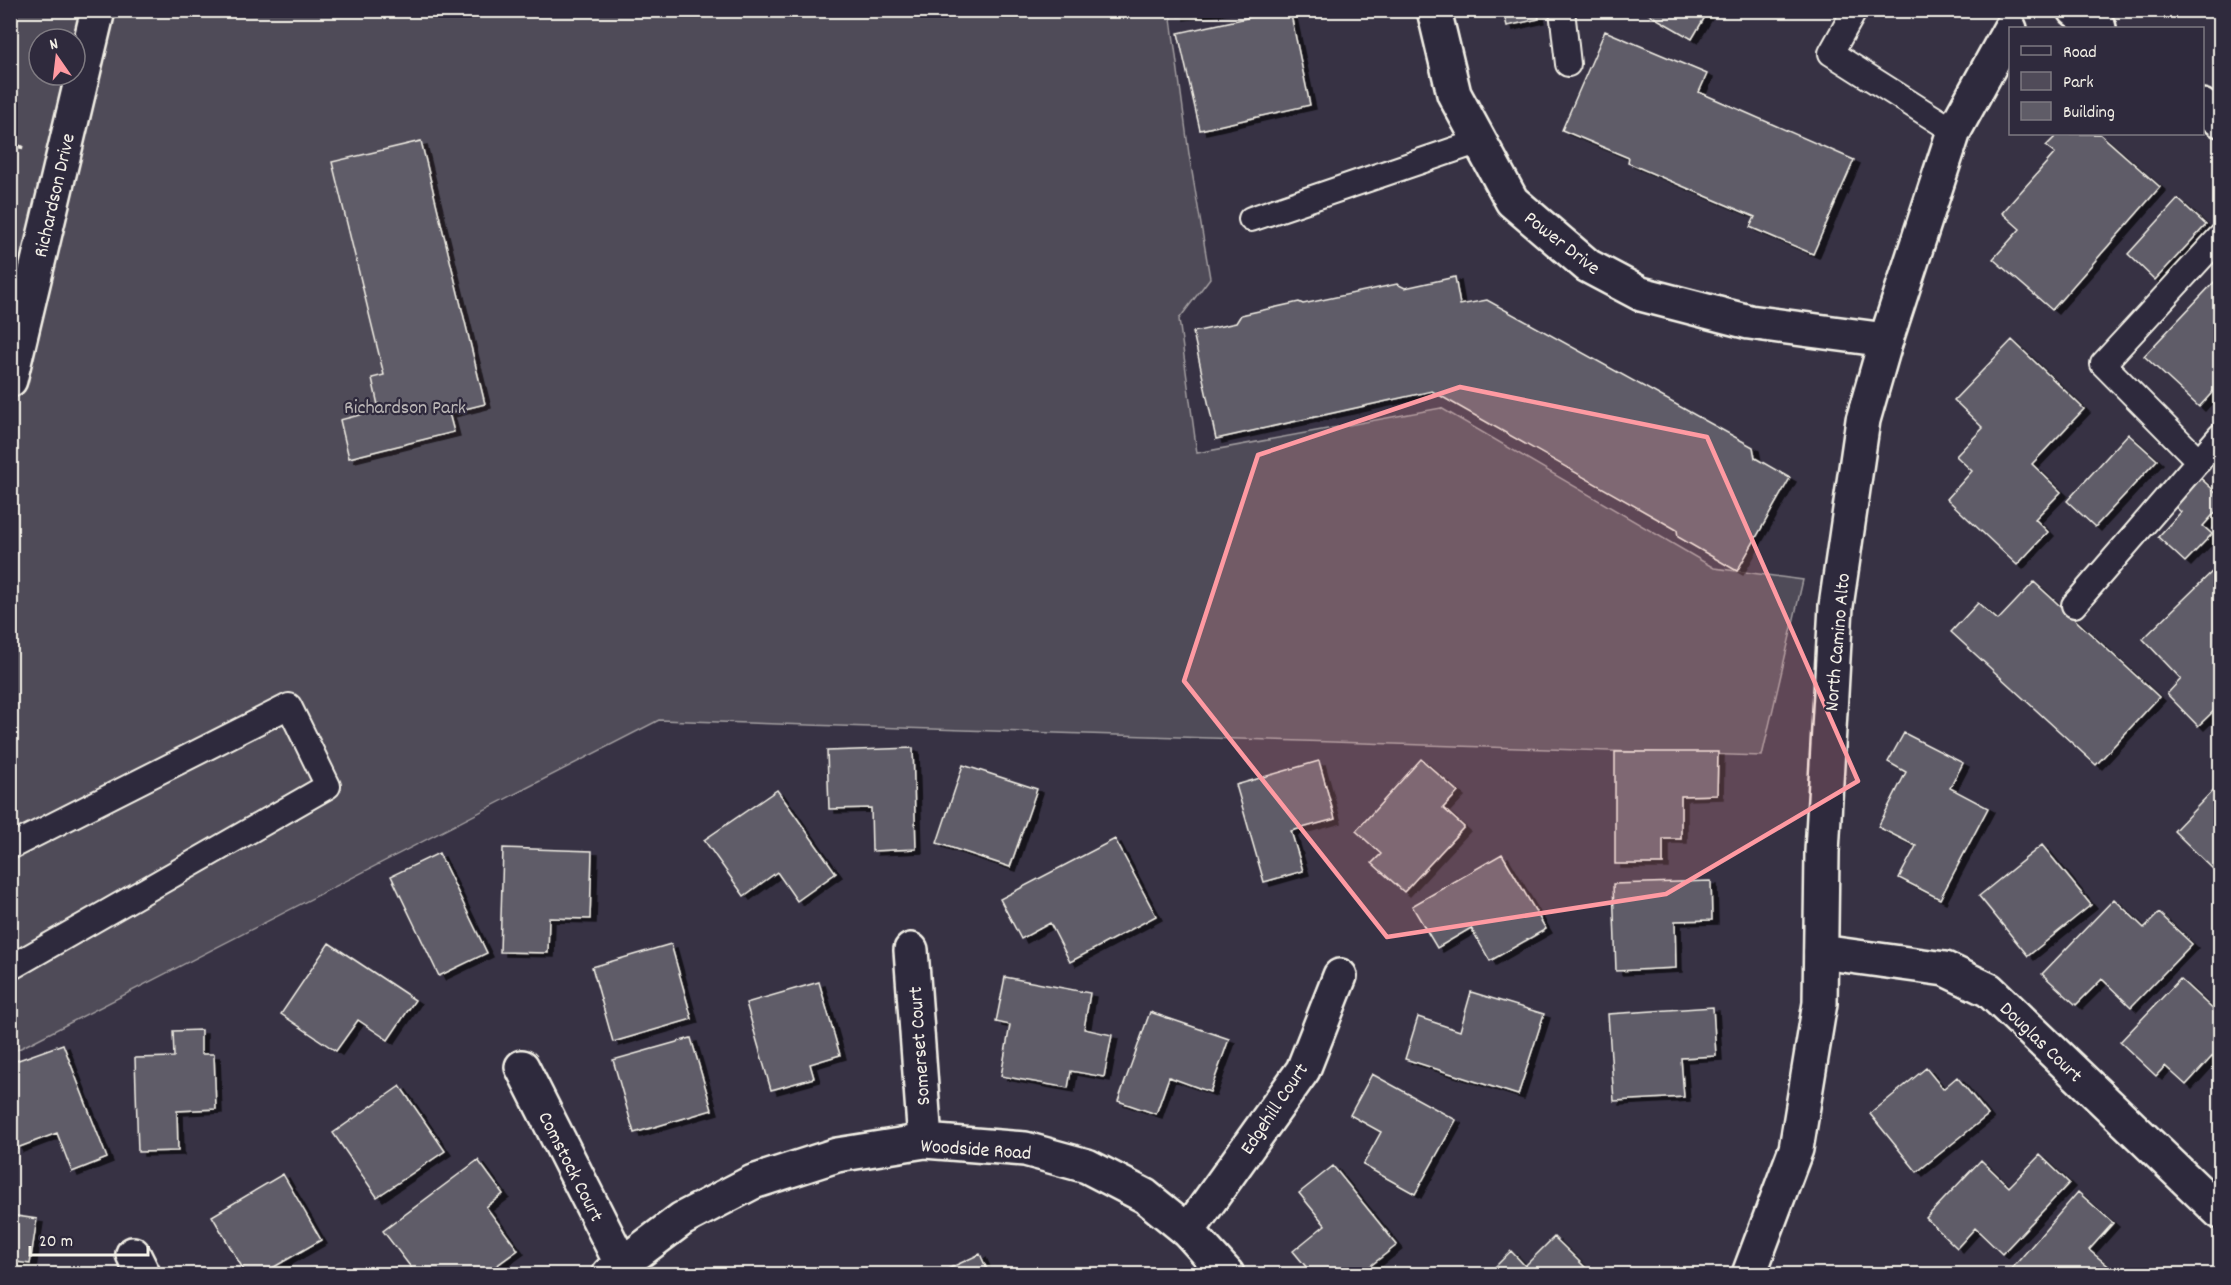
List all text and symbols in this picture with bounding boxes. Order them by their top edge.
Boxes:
north arrow [27,27,87,87]
legend [2009,27,2204,135]
text: N [47,33,61,57]
text: Road [2063,41,2097,66]
text: Park [2063,71,2094,96]
text: Building [2063,101,2115,126]
street label: Richardson Drive [28,131,84,260]
street label: Power Drive [1517,206,1605,283]
park label: Richardson Park [344,395,466,423]
street label: North Camino Alto [1819,572,1859,713]
street label: Somerset Court [903,985,939,1106]
street label: Douglas Court [1992,996,2088,1090]
street label: Edgehill Court [1234,1058,1316,1161]
street label: Comstock Court [530,1107,609,1227]
street label: Woodside Road [919,1133,1032,1169]
scale bar [30,1219,148,1257]
text: 20 m [39,1230,73,1255]

